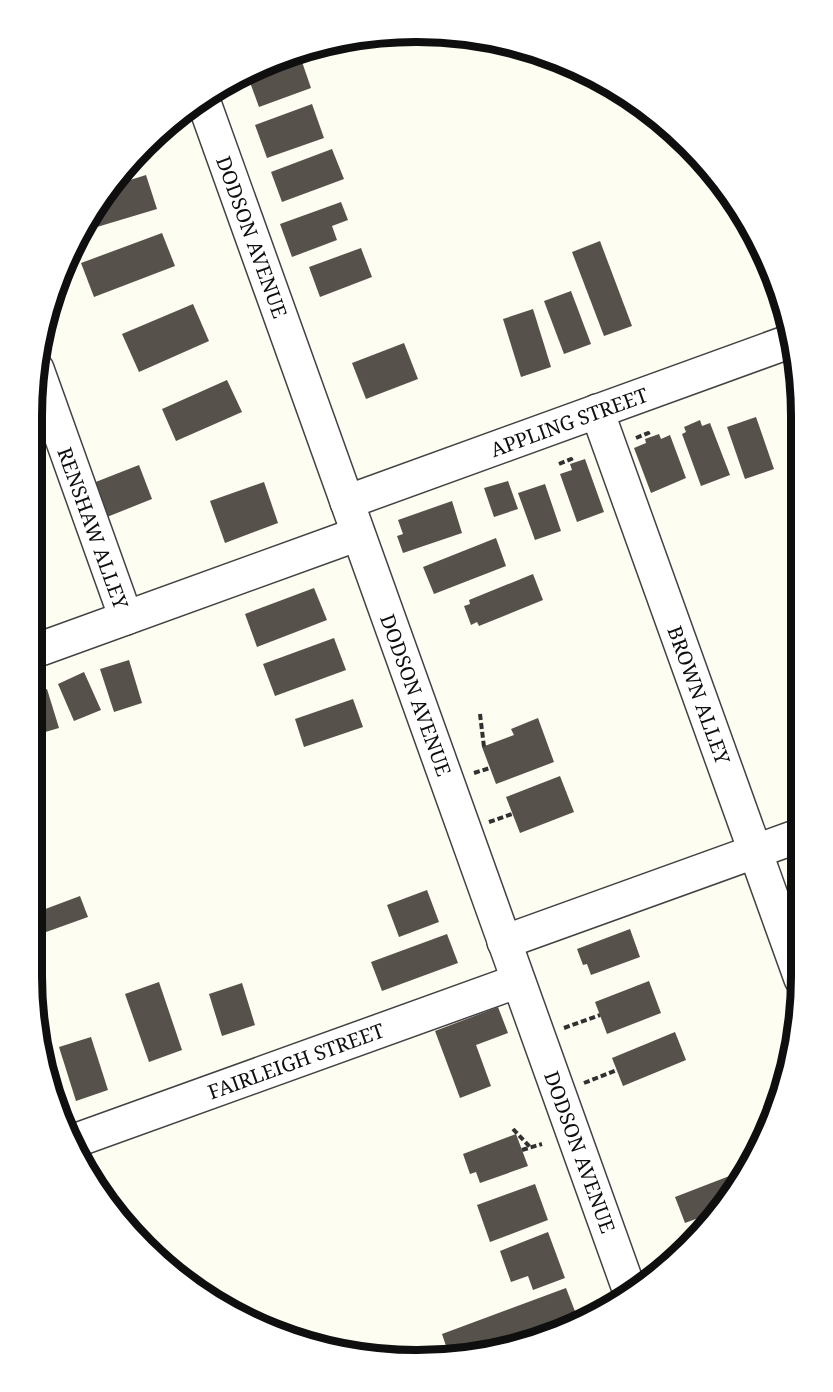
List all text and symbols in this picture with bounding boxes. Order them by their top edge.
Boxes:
street label: DODSON AVENUE [210,152,294,322]
street label: APPLING STREET [486,381,652,463]
street label: RENSHAW ALLEY [51,444,135,613]
street label: DODSON AVENUE [374,610,458,780]
street label: BROWN ALLEY [661,622,737,768]
street label: FAIRLEIGH STREET [204,1017,388,1105]
street label: DODSON AVENUE [538,1067,622,1237]

